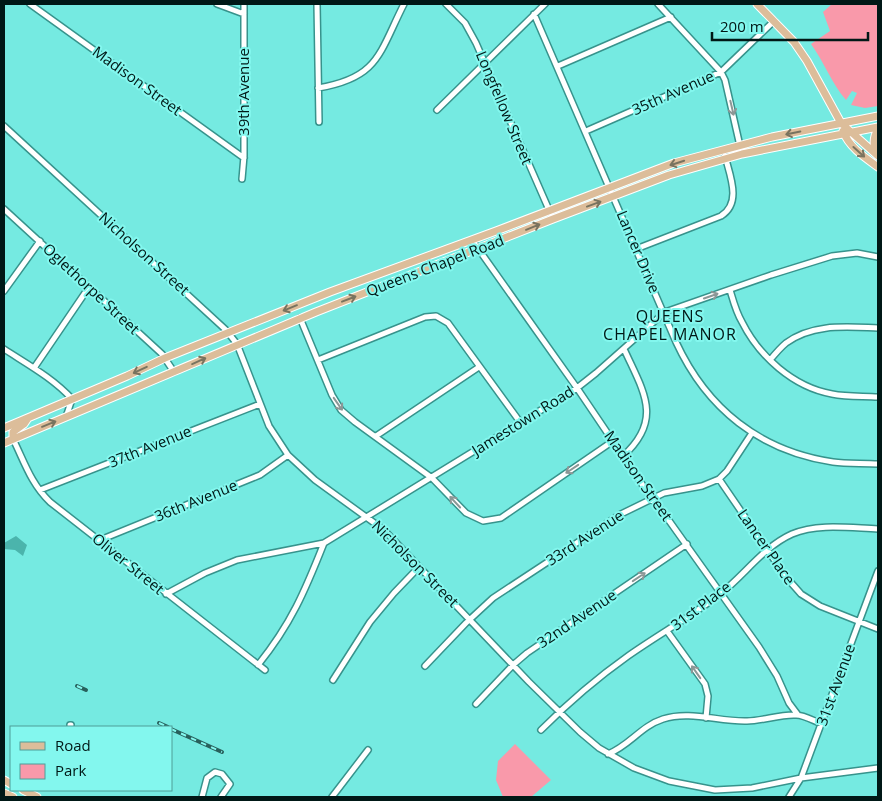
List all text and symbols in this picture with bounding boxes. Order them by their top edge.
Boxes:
scale bar [712,10,868,42]
text: 200 m [720,16,764,36]
street label: Madison Street [89,41,186,119]
street label: 39th Avenue [233,48,253,136]
street label: Longfellow Street [472,48,538,168]
street label: 35th Avenue [628,65,717,119]
one-way arrow [728,100,737,116]
one-way arrow [785,129,801,138]
one-way arrow [852,146,865,158]
one-way arrow [669,159,685,168]
one-way arrow [586,199,602,208]
street label: Nicholson Street [95,207,194,299]
street label: Lancer Drive [613,207,665,296]
one-way arrow [525,222,540,231]
street label: Queens Chapel Road [363,230,506,301]
street label: Oglethorpe Street [39,238,144,338]
one-way arrow [702,291,718,300]
one-way arrow [341,294,356,303]
one-way arrow [283,304,299,313]
district label: QUEENS CHAPEL MANOR [603,305,737,345]
one-way arrow [191,356,206,366]
one-way arrow [133,366,148,375]
street label: Jamestown Road [466,381,577,461]
one-way arrow [333,397,343,411]
one-way arrow [41,419,56,428]
street label: 37th Avenue [105,420,194,472]
street label: Madison Street [600,426,677,525]
one-way arrow [566,464,580,474]
street label: 36th Avenue [151,474,240,526]
one-way arrow [449,496,461,509]
street label: 33rd Avenue [542,505,627,570]
street label: Lancer Place [733,505,800,588]
street label: Nicholson Street [368,515,464,611]
street label: Oliver Street [88,528,169,598]
one-way arrow [632,571,646,582]
street label: 31st Place [666,576,734,634]
street label: 32nd Avenue [533,584,620,652]
street label: 31st Avenue [811,641,859,728]
one-way arrow [691,665,701,679]
legend [10,726,172,791]
text: Road [55,735,91,755]
text: Park [55,760,86,780]

